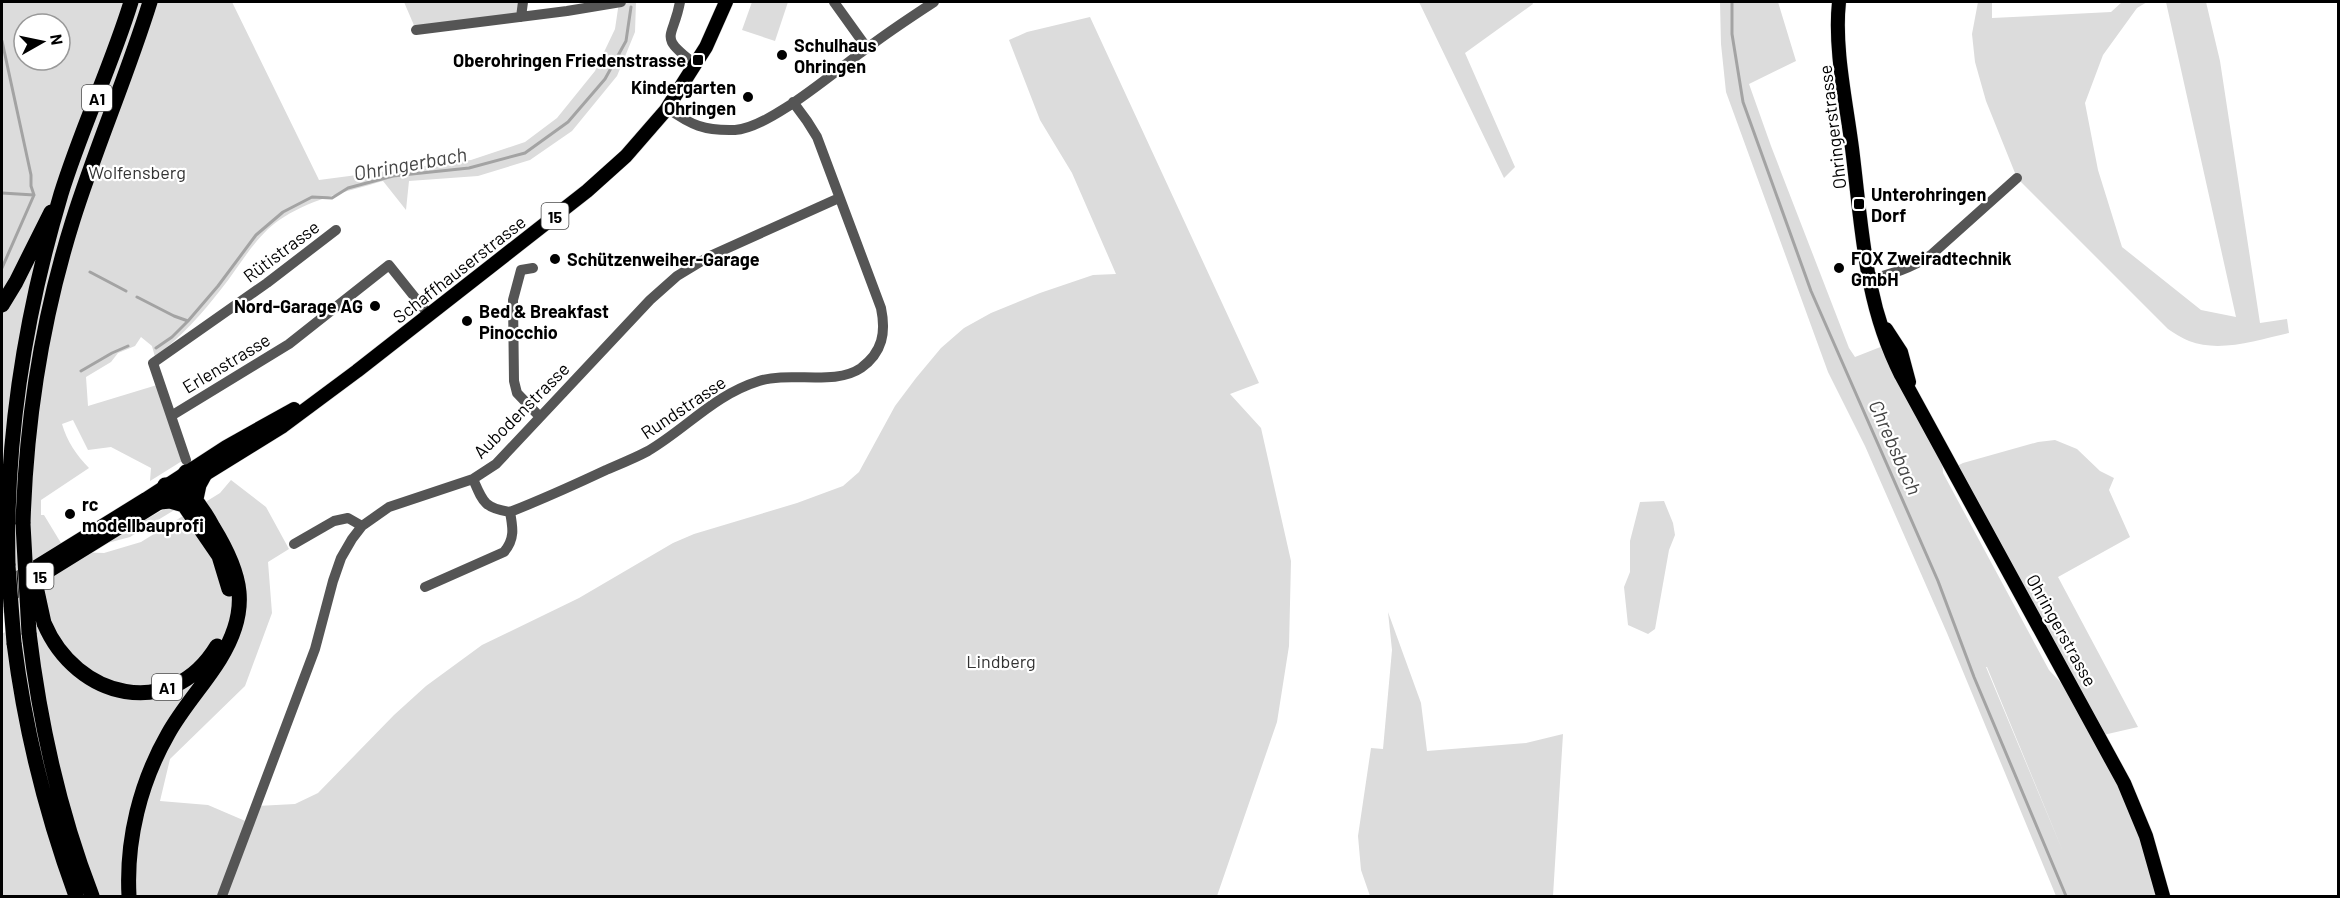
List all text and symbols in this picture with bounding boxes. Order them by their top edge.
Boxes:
north arrow [12,12,72,72]
text: N [47,33,68,46]
place label: Schulhaus Ohringen [794,34,877,77]
marker: Schulhaus Ohringen [775,48,789,62]
place label: Oberohringen Friedenstrasse [453,49,686,71]
marker: Oberohringen Friedenstrasse [691,53,705,67]
street label: Ohringerstrasse [1813,64,1851,190]
place label: Kindergarten Ohringen [631,76,736,119]
road number: A1 [82,85,112,111]
marker: Kindergarten Ohringen [741,90,755,104]
water label: Ohringerbach [352,141,468,185]
park label: Wolfensberg [88,161,186,183]
place label: Unterohringen Dorf [1871,183,1986,226]
marker: Unterohringen Dorf [1852,197,1866,211]
road number: 15 [542,203,568,229]
street label: Schaffhauserstrasse [388,210,530,328]
street label: Rütistrasse [239,215,323,287]
place label: FOX Zweiradtechnik GmbH [1851,247,2012,290]
place label: Schützenweiher-Garage [567,248,760,270]
marker: Schützenweiher-Garage [548,252,562,266]
marker: FOX Zweiradtechnik GmbH [1832,261,1846,275]
place label: Nord-Garage AG [234,295,363,317]
marker: Nord-Garage AG [368,299,382,313]
place label: Bed & Breakfast Pinocchio [479,300,609,343]
marker: Bed & Breakfast Pinocchio [460,314,474,328]
street label: Erlenstrasse [178,328,274,398]
street label: Aubodenstrasse [468,357,574,463]
street label: Rundstrasse [636,371,730,443]
water label: Chrebsbach [1864,396,1928,498]
place label: rc modellbauprofi [82,493,204,536]
marker: rc modellbauprofi [63,507,77,521]
road number: 15 [26,563,54,589]
street label: Ohringerstrasse [2022,570,2102,690]
park label: Lindberg [966,650,1036,672]
road number: A1 [152,674,182,700]

